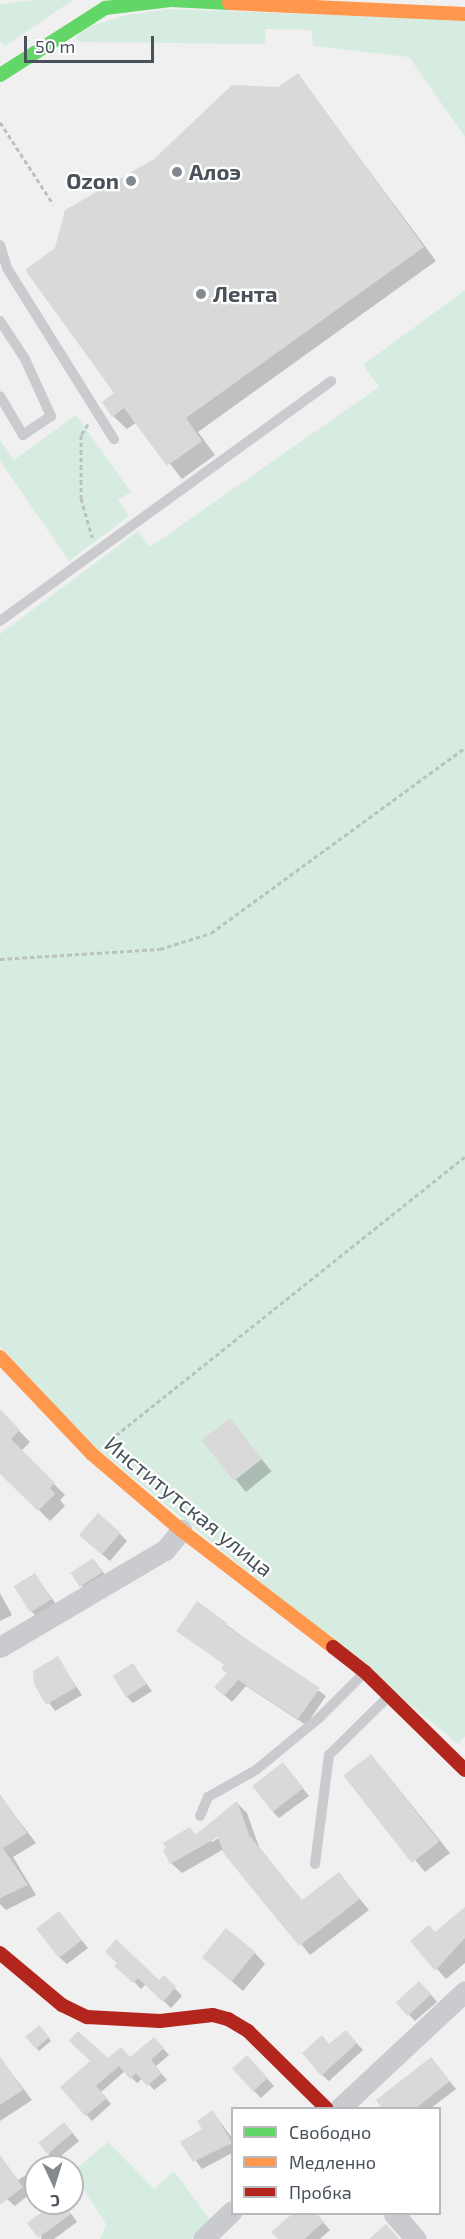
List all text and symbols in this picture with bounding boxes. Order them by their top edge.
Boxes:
scale bar [27,24,158,62]
text: 50 m [35,35,75,57]
place label: Алоэ [189,159,241,185]
marker: Алоэ [170,165,184,179]
place label: Ozon [66,168,119,194]
marker: Ozon [124,174,138,188]
place label: Лента [213,281,278,307]
marker: Лента [194,287,208,301]
street label: Институтская улица [100,1430,278,1582]
legend [231,2107,441,2215]
text: Свободно [289,2121,371,2143]
text: Медленно [289,2151,376,2173]
north arrow [24,2155,84,2215]
text: Пробка [289,2181,352,2203]
text: С [50,2192,61,2211]

